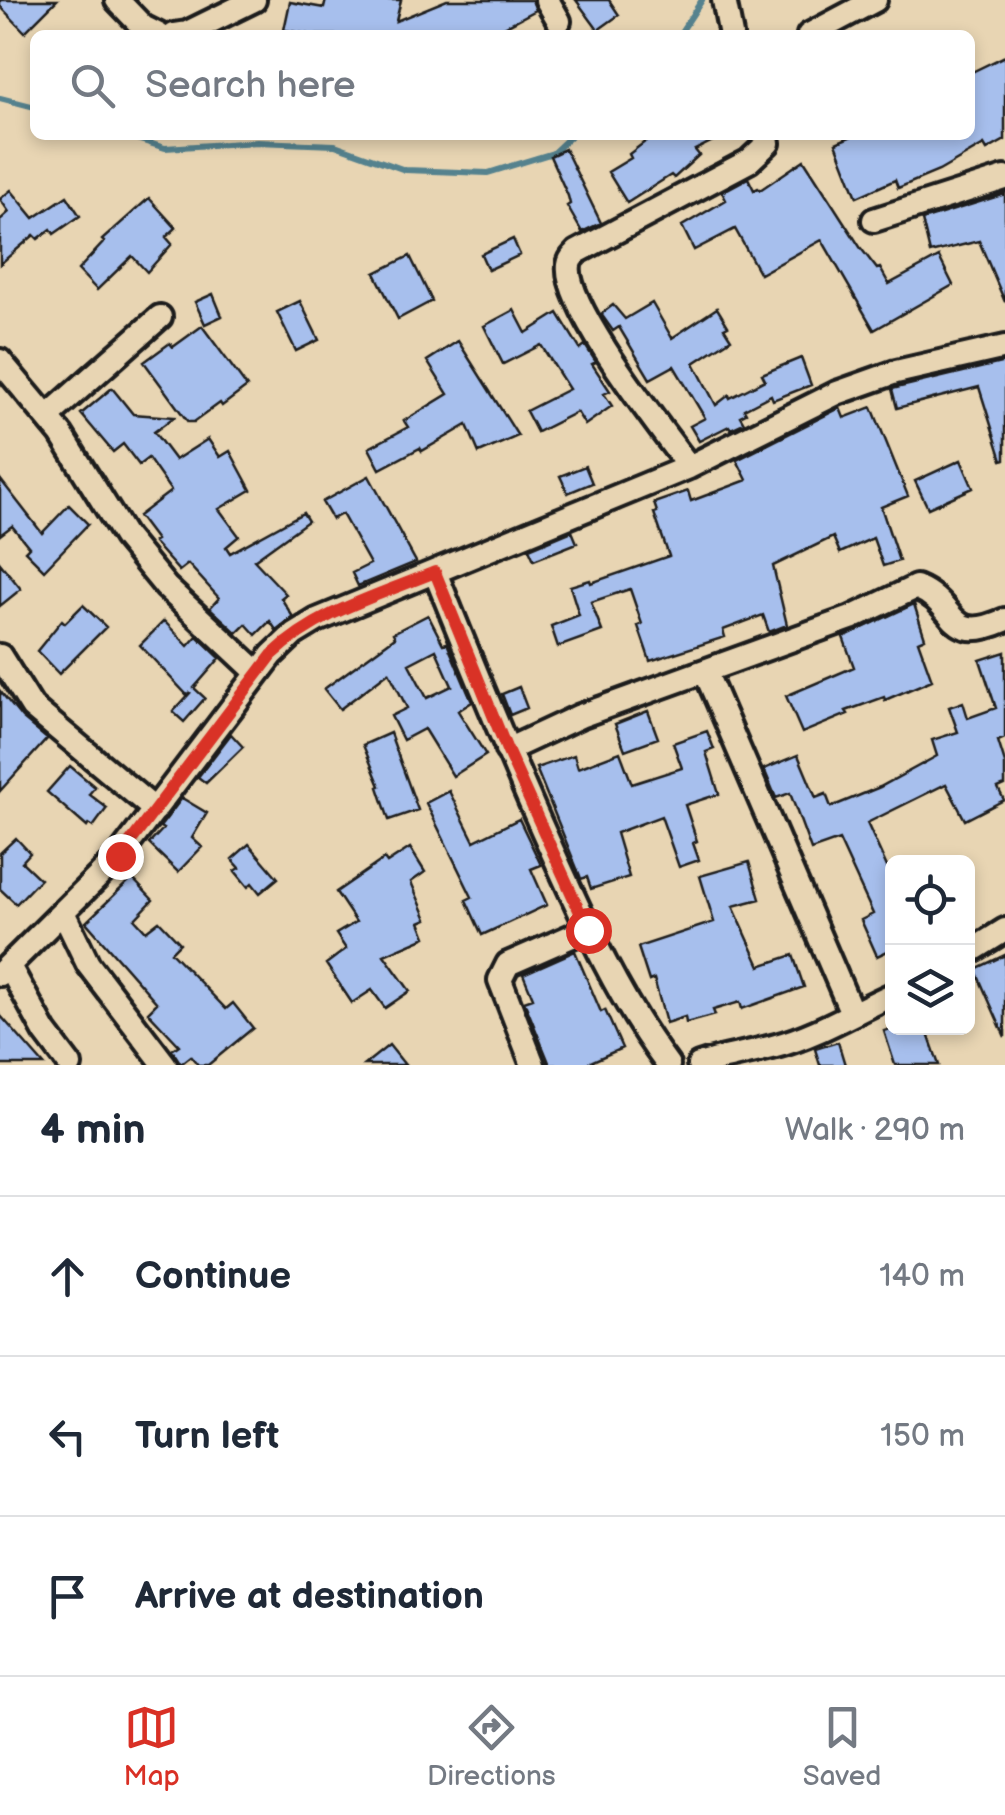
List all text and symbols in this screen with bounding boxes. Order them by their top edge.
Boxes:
search box [30,30,975,140]
icon: search [65,58,120,113]
text: Search here [145,63,356,108]
route end [98,834,144,880]
map controls [885,855,975,1035]
button: locate [885,855,975,945]
route start [566,908,612,954]
button: layers [885,945,975,1035]
text: 4 min [40,1105,146,1156]
text: Walk · 290 m [785,1111,965,1150]
icon: ahead [40,1249,95,1304]
text: Continue [135,1254,291,1299]
text: 140 m [879,1257,965,1296]
icon: left [40,1409,95,1464]
text: Turn left [135,1414,279,1459]
text: 150 m [880,1417,965,1456]
icon: arrive [40,1569,95,1624]
text: Arrive at destination [135,1574,484,1619]
tab: Map [124,1700,180,1793]
tab: Directions [427,1700,556,1793]
tab: Saved [803,1700,881,1793]

